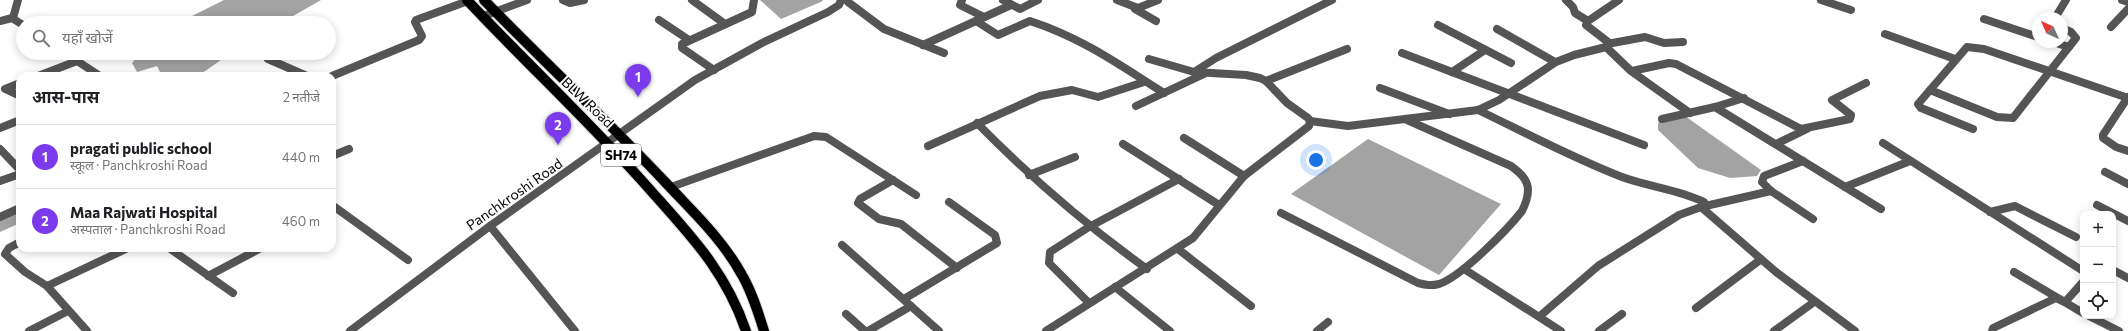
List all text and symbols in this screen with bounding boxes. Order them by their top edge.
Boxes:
north arrow [2032,12,2068,48]
search box [16,16,336,60]
icon: search [30,27,52,49]
text: यहाँ खोजें [62,28,113,46]
pin: 1 [625,64,651,97]
street label: BLW Road [559,73,617,131]
text: आस-पास [32,86,99,107]
text: 2 नतीजे [283,89,320,105]
pin: 2 [545,112,571,145]
text: pragati public school [70,139,212,157]
road number: SH74 [601,144,641,166]
text: 1 [42,149,48,165]
text: 440 m [282,149,320,165]
your location [1306,150,1326,170]
street label: Panchkroshi Road [463,154,565,234]
text: स्कूल · Panchkroshi Road [70,157,207,173]
text: Maa Rajwati Hospital [70,203,217,221]
map controls [2080,211,2116,319]
button: + [2080,211,2116,247]
text: 2 [41,213,49,229]
text: 460 m [282,213,320,229]
text: अस्पताल · Panchkroshi Road [70,221,226,237]
button: − [2080,247,2116,283]
button: locate [2080,283,2116,319]

